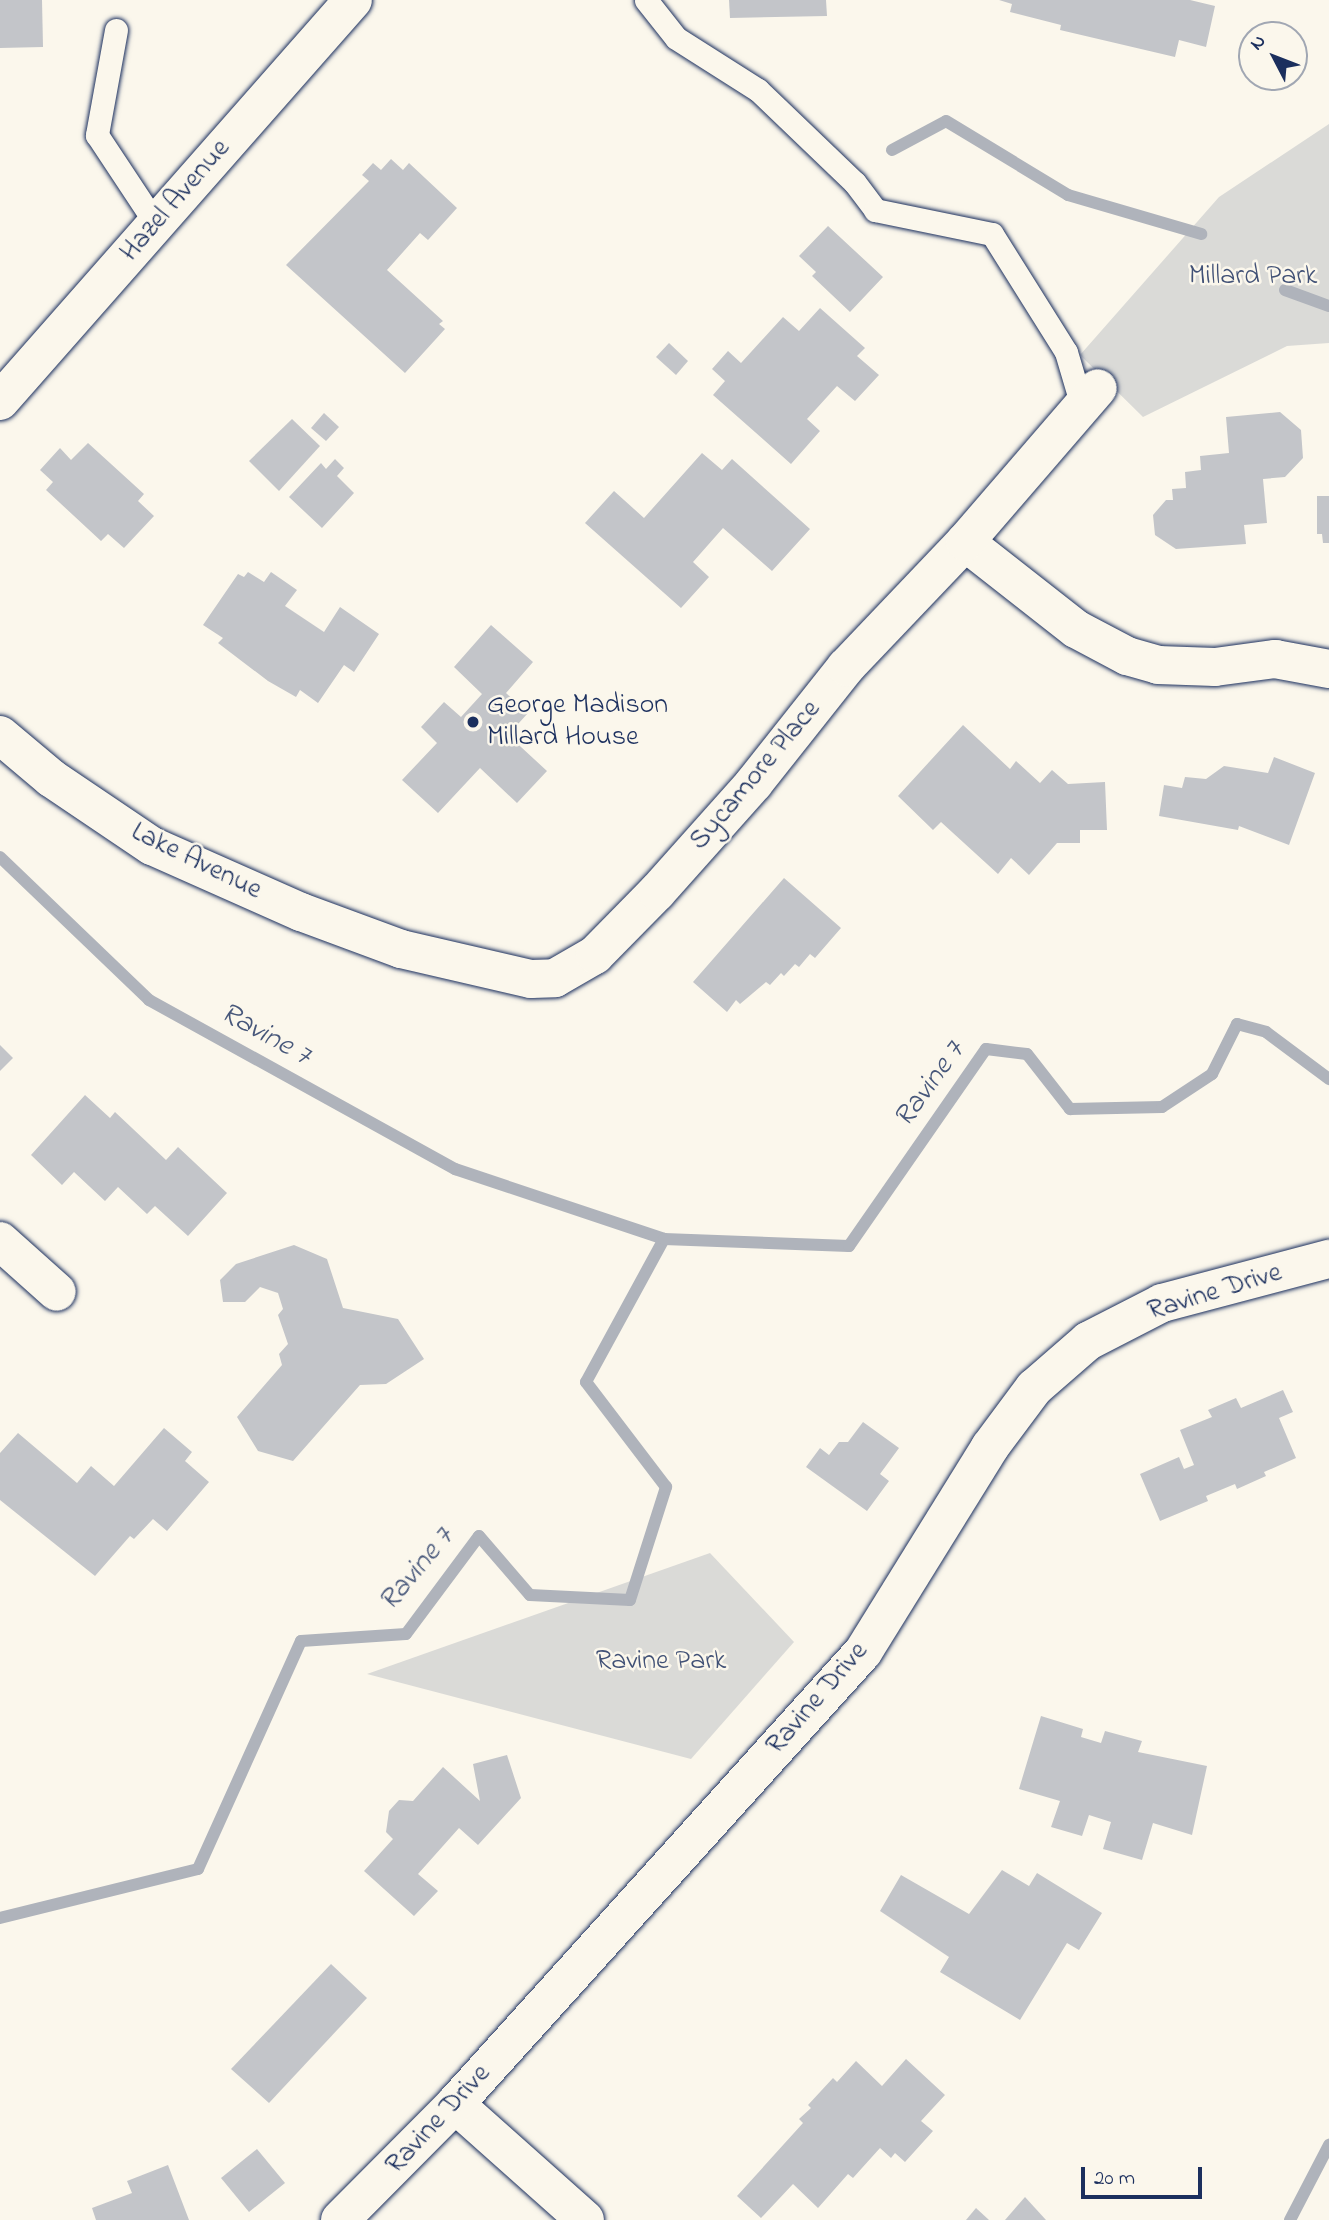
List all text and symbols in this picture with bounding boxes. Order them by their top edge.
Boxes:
north arrow [1238,21,1308,91]
text: N [1244,29,1273,57]
street label: Hazel Avenue [114,133,238,269]
park label: Millard Park [1189,260,1317,294]
place label: George Madison Millard House [487,689,668,755]
street label: Sycamore Place [683,694,829,858]
marker: George Madison Millard House [465,714,481,730]
street label: Lake Avenue [125,816,267,908]
water label: Ravine 7 [213,996,317,1074]
water label: Ravine 7 [887,1035,973,1135]
street label: Ravine Drive [1144,1257,1286,1329]
water label: Ravine 7 [372,1521,462,1619]
street label: Ravine Drive [760,1636,876,1762]
park label: Ravine Park [596,1645,726,1679]
street label: Ravine Drive [380,2058,498,2182]
scale bar [1084,2154,1205,2198]
text: 20 m [1094,2164,1135,2194]

